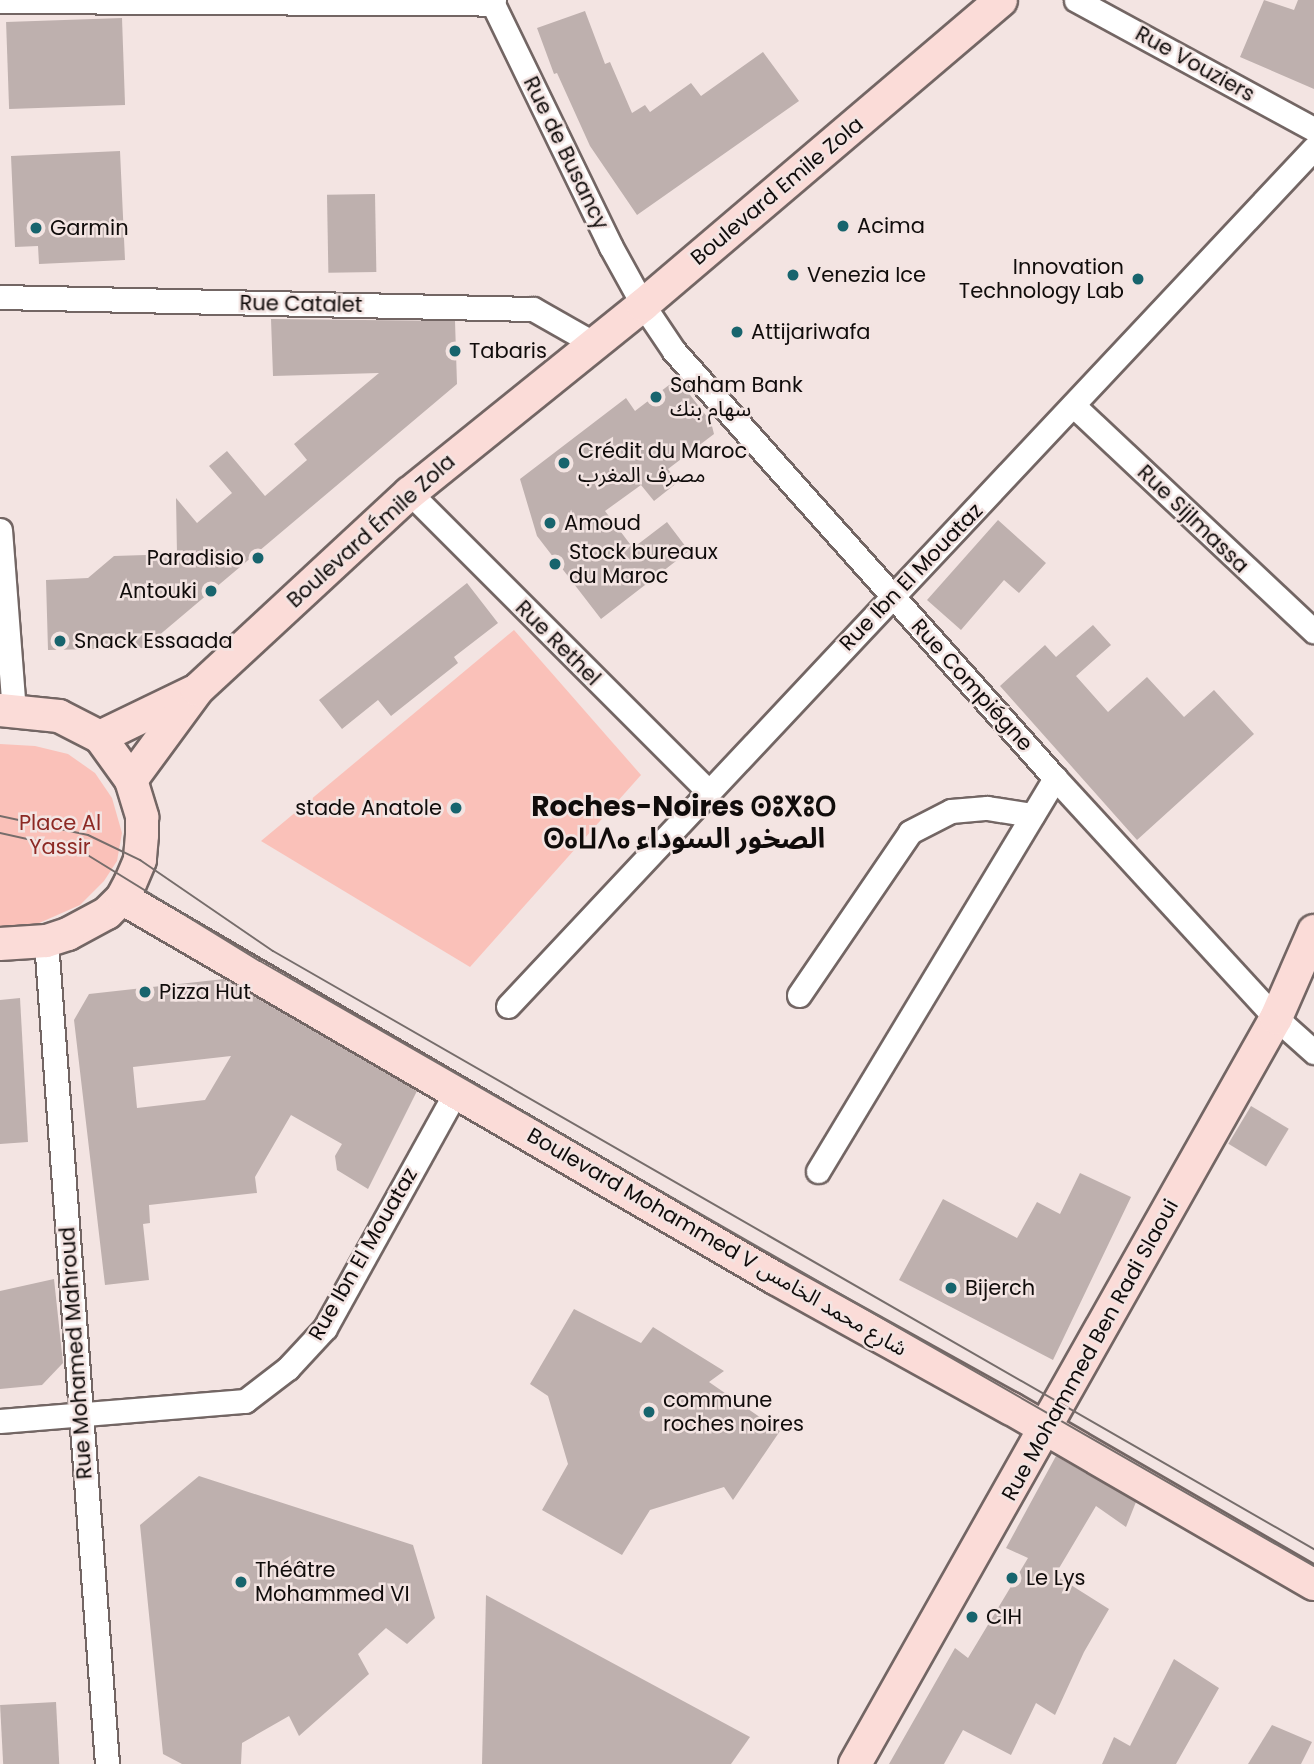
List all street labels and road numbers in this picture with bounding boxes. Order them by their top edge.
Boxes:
street label: Rue Vouziers [1131,21,1259,107]
street label: Rue de Busancy [518,72,614,234]
street label: Boulevard Emile Zola [686,112,868,270]
street label: Rue Catalet [239,290,363,318]
street label: Boulevard Émile Zola [282,449,460,613]
street label: Rue Sijlmassa [1132,460,1254,578]
street label: Rue Ibn El Mouataz [834,498,988,656]
street label: Rue Rethel [510,595,606,691]
street label: Rue Compiégne [906,614,1038,756]
street label: Boulevard Mohammed V شارع محمد الخامس [523,1123,911,1361]
street label: Rue Ibn El Mouataz [303,1163,423,1345]
street label: Rue Mohammed Ben Radi Slaoui [996,1195,1184,1505]
street label: Rue Mohamed Mahroud [55,1226,97,1480]

